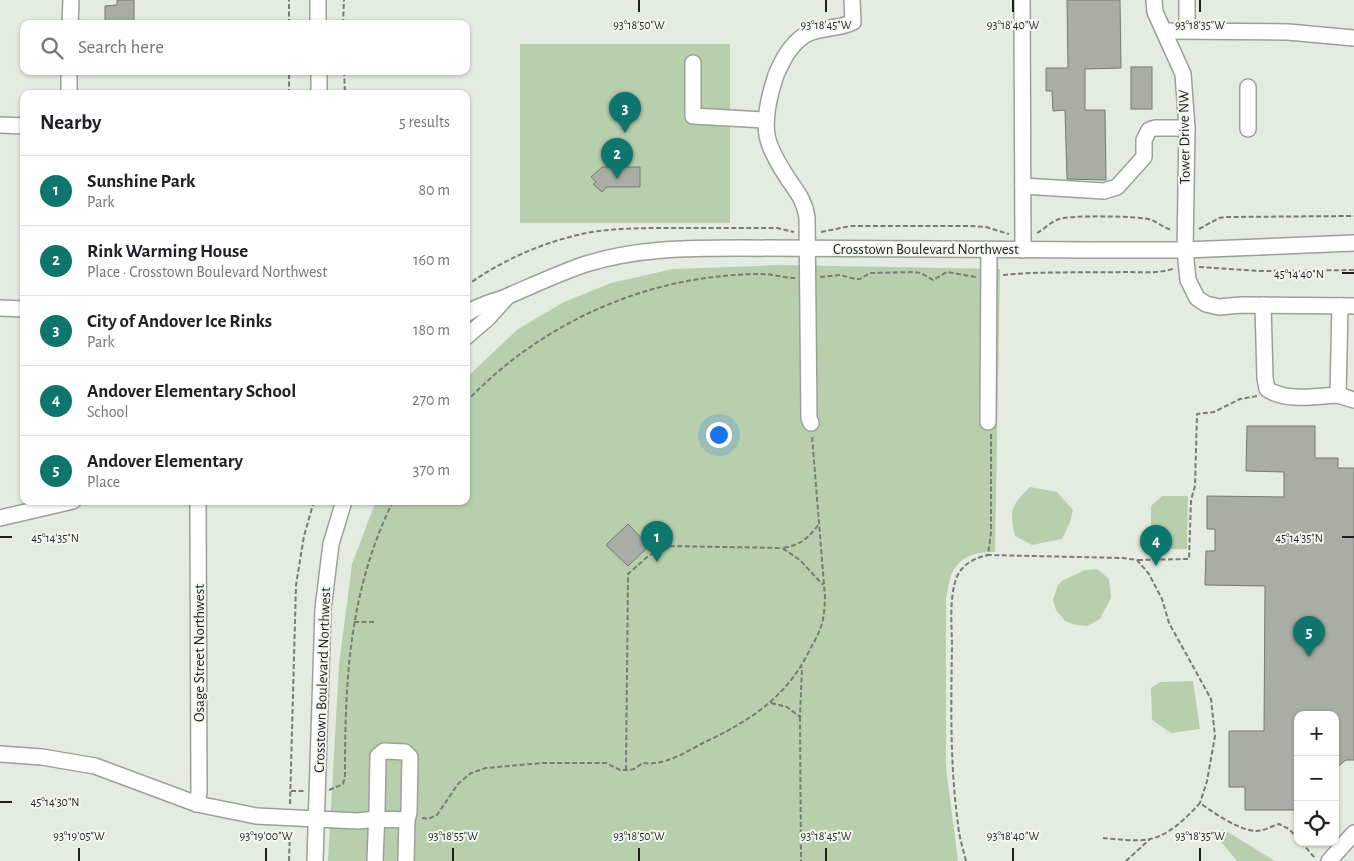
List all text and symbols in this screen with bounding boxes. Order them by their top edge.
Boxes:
text: 93°18'50"W [613,19,665,31]
text: 93°18'45"W [801,19,852,31]
text: 93°18'40"W [987,19,1039,31]
text: 93°18'35"W [1175,19,1225,31]
search box [20,20,470,75]
icon: search [38,34,66,62]
text: Search here [78,38,164,57]
street label: Tower Drive NW [1176,89,1193,184]
pin: 3 [609,92,641,133]
text: Nearby [40,112,101,133]
text: 5 results [399,114,450,130]
pin: 2 [601,138,633,179]
text: Sunshine Park [87,172,196,191]
text: 1 [53,182,59,198]
text: 80 m [419,182,450,198]
text: Park [87,194,115,210]
text: Rink Warming House [87,242,248,261]
street label: Crosstown Boulevard Northwest [833,242,1019,257]
text: 2 [52,252,60,268]
text: 160 m [413,252,450,268]
text: Place · Crosstown Boulevard Northwest [87,264,327,280]
text: 45°14'40"N [1274,268,1324,280]
text: City of Andover Ice Rinks [87,312,272,331]
text: 3 [53,322,59,338]
text: 180 m [413,322,450,338]
text: Park [87,334,115,350]
text: Andover Elementary School [87,382,296,401]
text: 4 [52,392,60,408]
text: 270 m [412,392,450,408]
text: School [87,404,128,420]
your location [706,422,732,448]
text: Andover Elementary [87,452,243,471]
text: 5 [53,462,59,478]
text: 370 m [413,462,450,478]
text: Place [87,474,120,490]
pin: 1 [641,521,673,562]
pin: 4 [1140,525,1172,566]
text: 45°14'35"N [31,532,79,544]
text: 45°14'35"N [1275,532,1323,544]
street label: Osage Street Northwest [192,584,207,722]
street label: Crosstown Boulevard Northwest [312,587,333,773]
pin: 5 [1293,616,1325,657]
map controls [1294,711,1339,846]
button: + [1294,711,1339,756]
button: − [1294,756,1339,801]
text: 45°14'30"N [30,796,80,808]
button: locate [1294,801,1339,846]
text: 93°19'05"W [53,830,105,842]
text: 93°19'00"W [240,830,293,842]
text: 93°18'55"W [428,830,478,842]
text: 93°18'50"W [613,830,665,842]
text: 93°18'45"W [801,830,852,842]
text: 93°18'40"W [987,830,1039,842]
text: 93°18'35"W [1175,830,1225,842]

